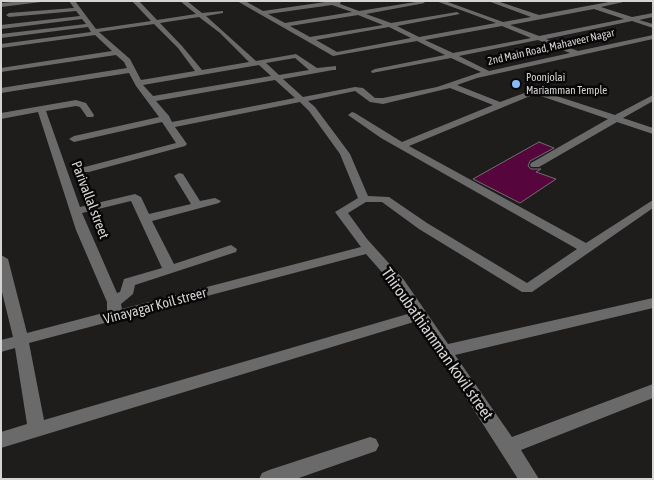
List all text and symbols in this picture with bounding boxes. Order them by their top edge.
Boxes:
street label: 2nd Main Road, Mahaveer Nagar [486,26,616,68]
place label: Poonjolai Mariamman Temple [526,71,607,97]
marker: Poonjolai Mariamman Temple [510,78,522,90]
street label: Parivallal street [67,159,113,241]
street label: Thiroubathiamman kovil street [377,264,497,424]
street label: Vinayagar Koil streer [102,284,208,328]

